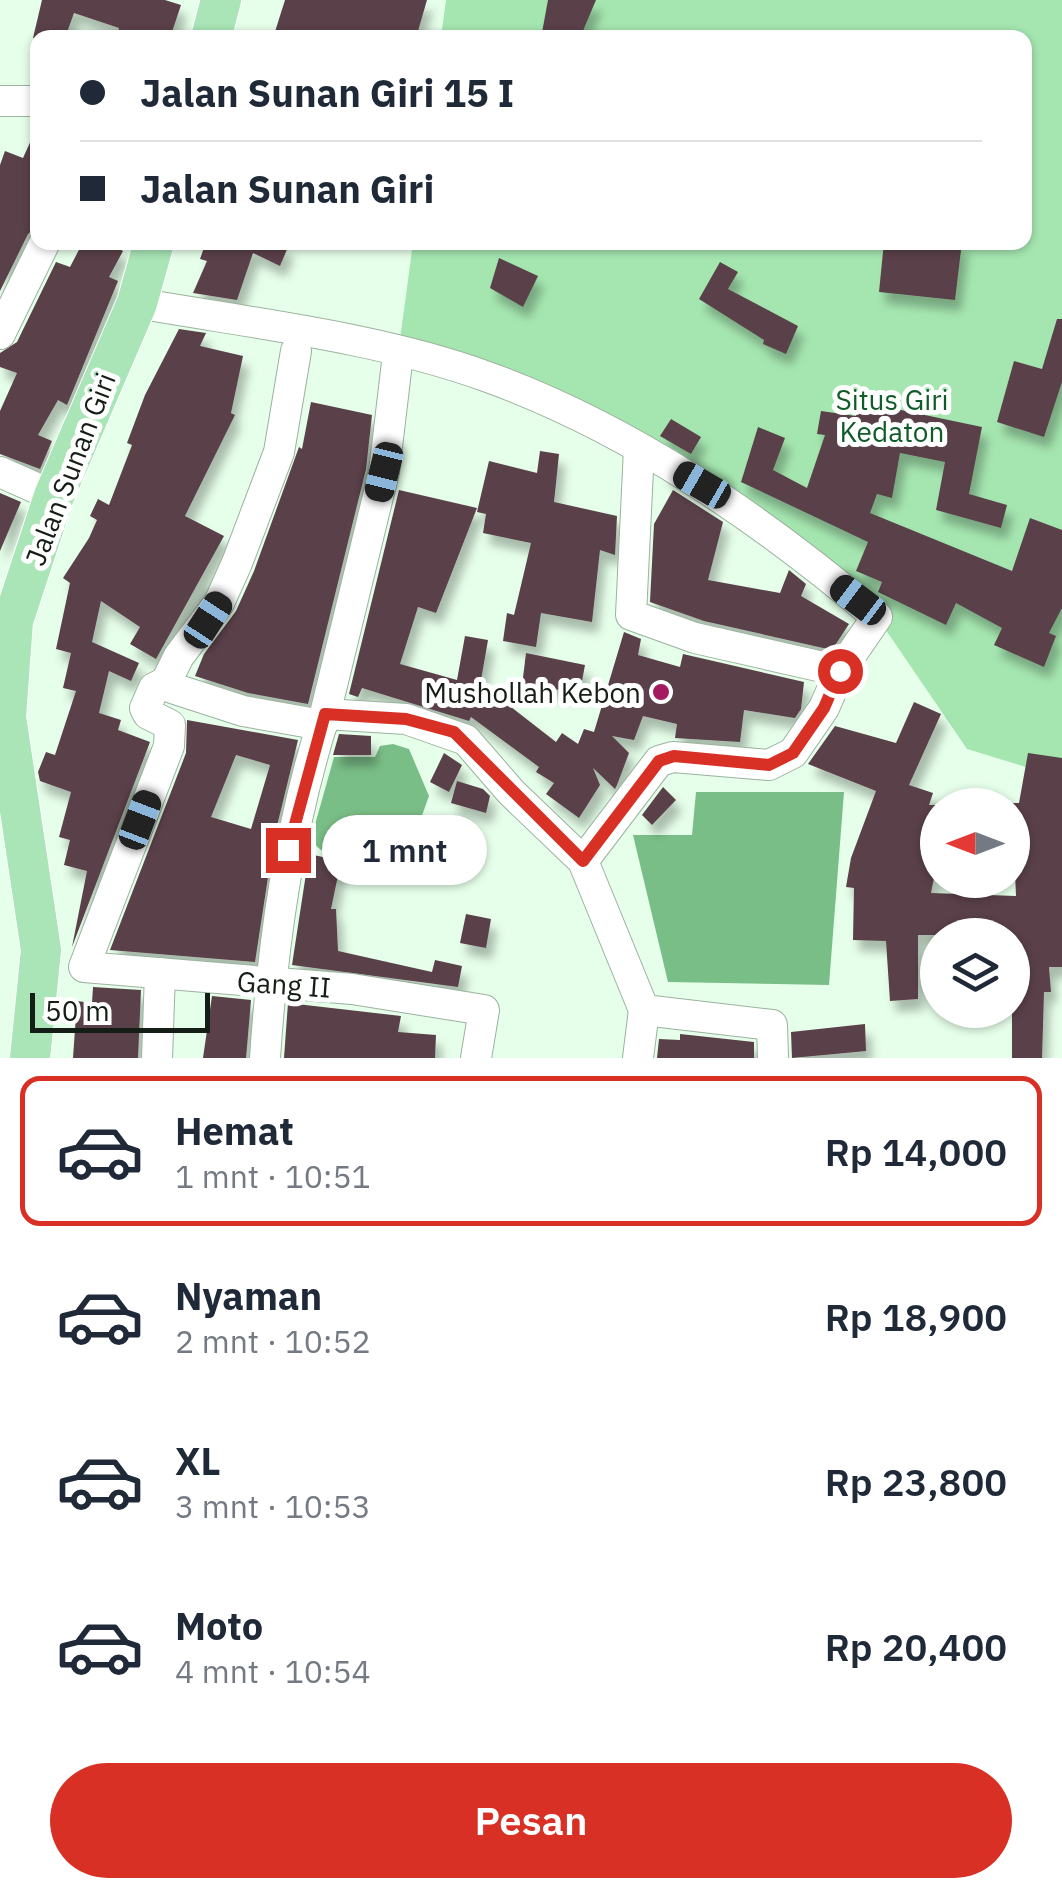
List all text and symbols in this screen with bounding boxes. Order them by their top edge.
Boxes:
text: Jalan Sunan Giri 15 I [140,68,514,117]
text: Jalan Sunan Giri [140,164,434,213]
street label: Jalan Sunan Giri [16,367,124,571]
park label: Situs Giri Kedaton [836,381,948,450]
car [362,439,406,505]
car [669,457,735,513]
car [825,570,891,630]
car [179,587,237,653]
route start [818,649,863,694]
place label: Mushollah Kebon [424,674,641,711]
marker: Mushollah Kebon [650,681,672,703]
car [115,787,165,853]
north arrow [920,788,1030,898]
map controls [920,788,1030,1028]
callout: 1 mnt [323,815,488,885]
route end [266,828,311,873]
text: 1 mnt [362,829,447,871]
button: layers [920,918,1030,1028]
street label: Gang II [236,962,332,1006]
scale bar [30,988,210,1032]
text: 50 m [45,992,110,1029]
icon: car [55,1106,145,1196]
text: Hemat [175,1106,294,1155]
text: Rp 14,000 [825,1127,1007,1176]
text: 1 mnt · 10:51 [175,1155,371,1197]
icon: car [55,1271,145,1361]
text: Nyaman [175,1271,322,1320]
text: Rp 18,900 [825,1292,1007,1341]
text: 2 mnt · 10:52 [175,1320,371,1362]
icon: car [55,1436,145,1526]
text: XL [175,1436,221,1485]
text: Rp 23,800 [825,1457,1007,1506]
text: 3 mnt · 10:53 [175,1485,371,1527]
icon: car [55,1601,145,1691]
text: Moto [175,1601,263,1650]
text: Rp 20,400 [825,1622,1007,1671]
text: 4 mnt · 10:54 [175,1650,371,1692]
button: Pesan [50,1763,1012,1878]

